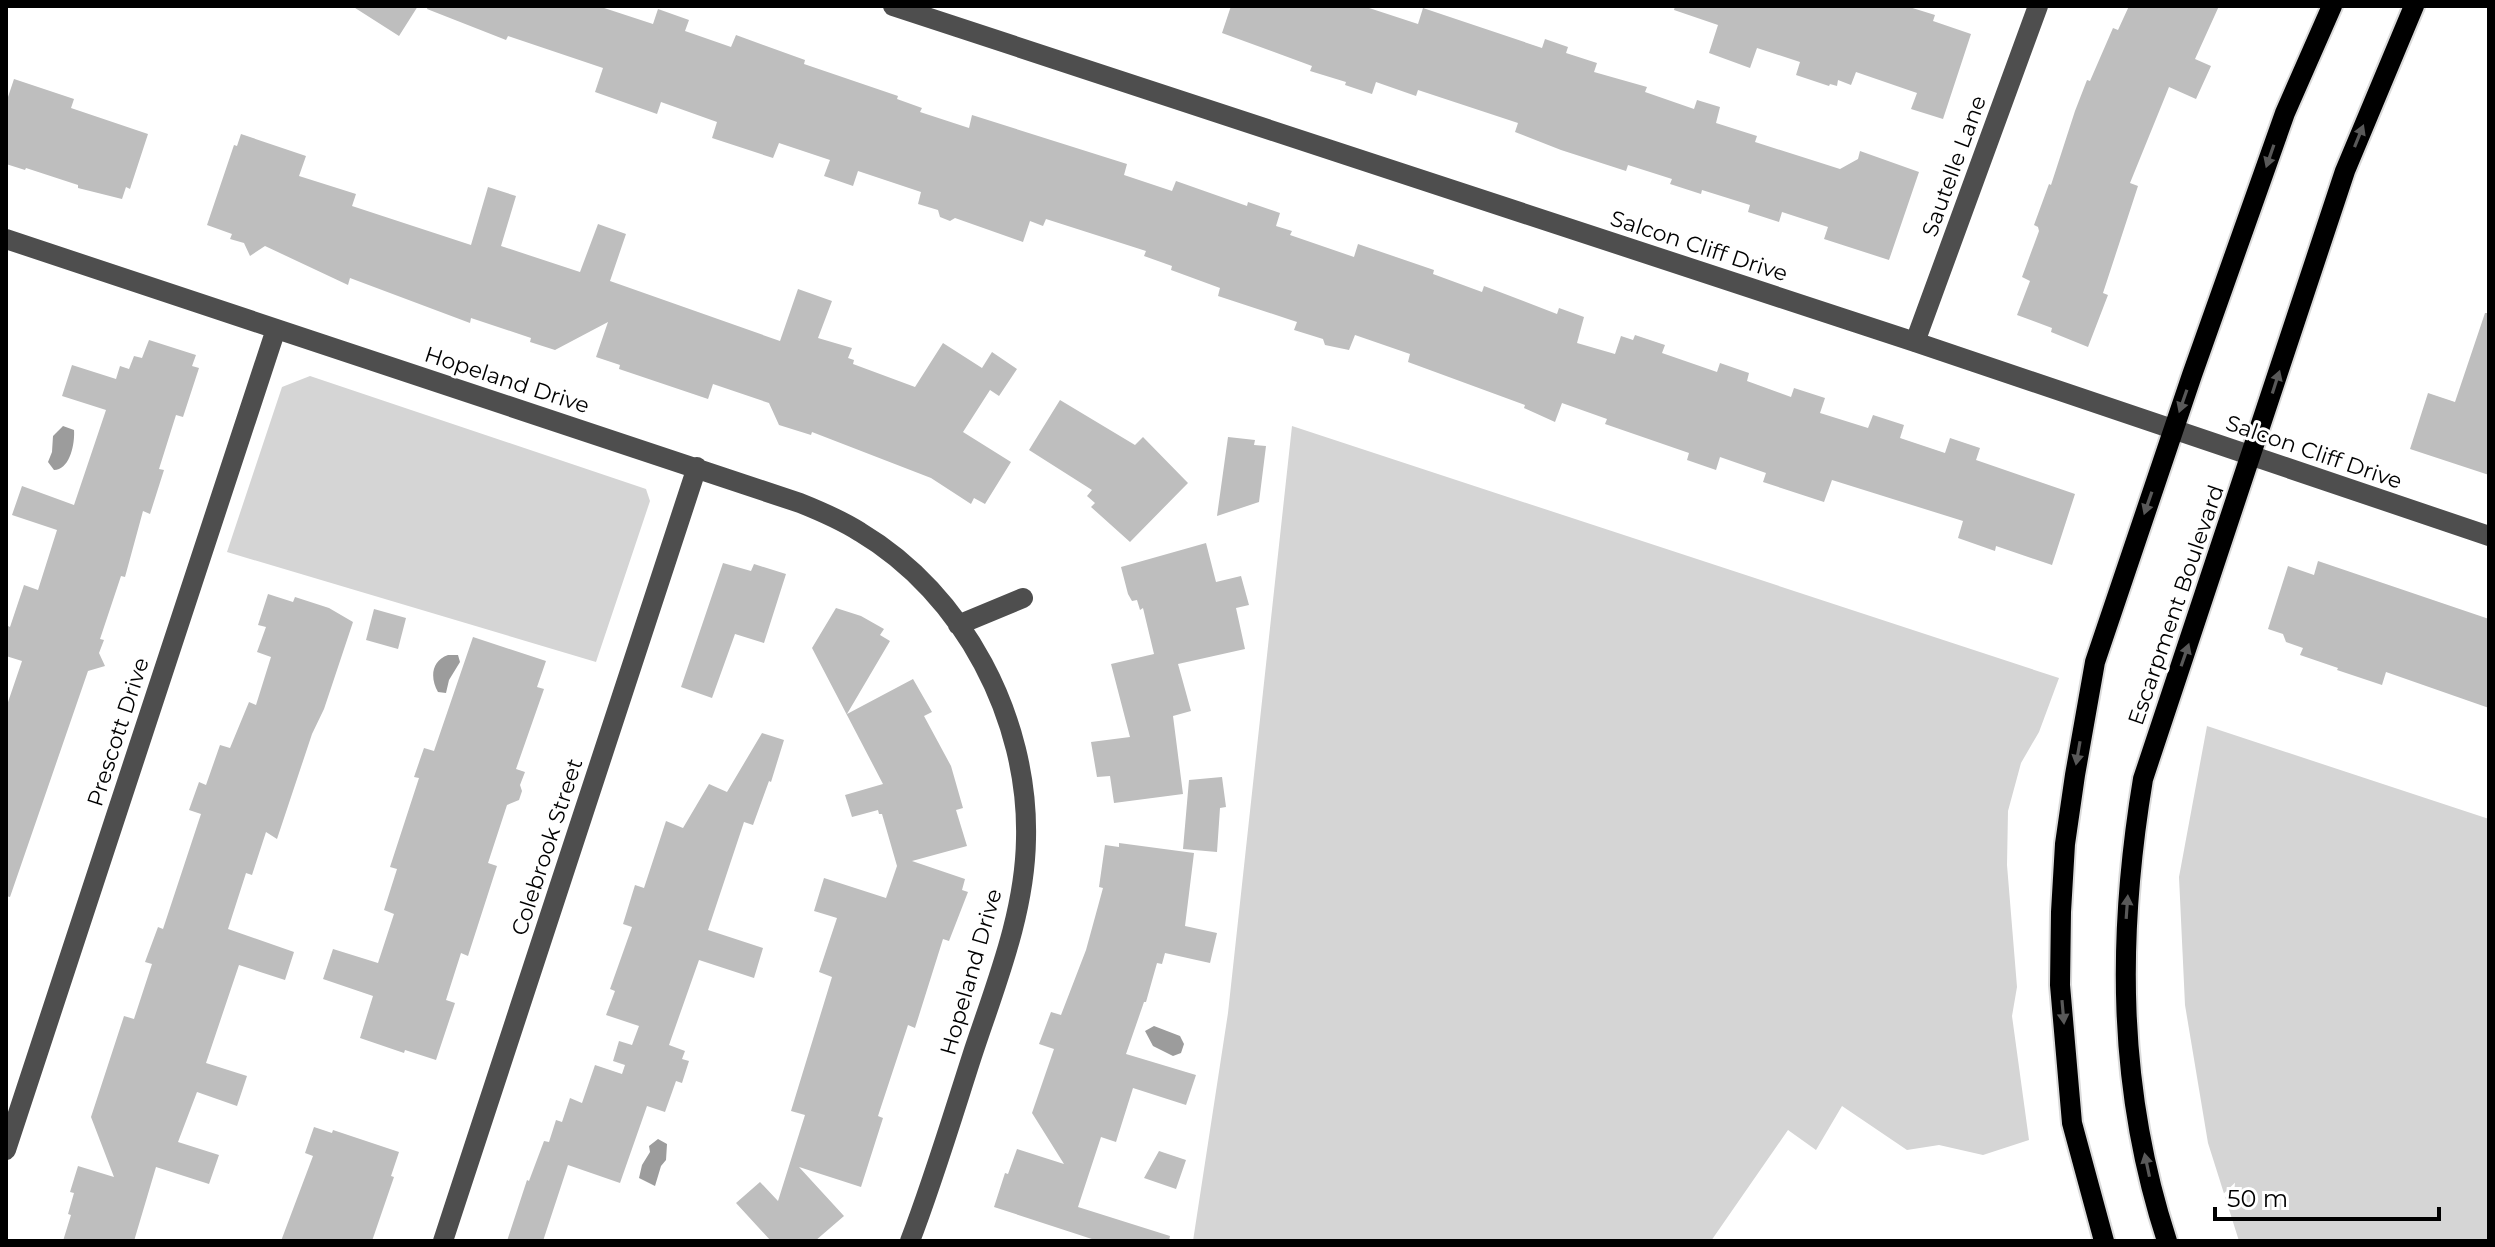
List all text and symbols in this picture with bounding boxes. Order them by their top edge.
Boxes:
street label: Sautelle Lane [1916,92,1992,240]
one-way arrow [2353,124,2366,148]
one-way arrow [2264,144,2276,168]
street label: Salcon Cliff Drive [1607,205,1791,287]
street label: Hopeland Drive [421,341,593,419]
one-way arrow [2270,370,2282,394]
one-way arrow [2177,389,2189,413]
street label: Salcon Cliff Drive [2222,409,2406,495]
street label: Escarpment Boulevard [2122,481,2230,729]
one-way arrow [2142,492,2154,516]
one-way arrow [2179,643,2191,667]
street label: Prescott Drive [81,654,155,810]
one-way arrow [2072,741,2084,766]
street label: Colebrook Street [506,755,588,939]
street label: Hopeland Drive [934,886,1008,1058]
one-way arrow [2121,894,2134,919]
one-way arrow [2056,1000,2069,1025]
one-way arrow [2140,1153,2153,1178]
scale bar [2215,1171,2439,1221]
text: 50 m [2227,1184,2288,1213]

